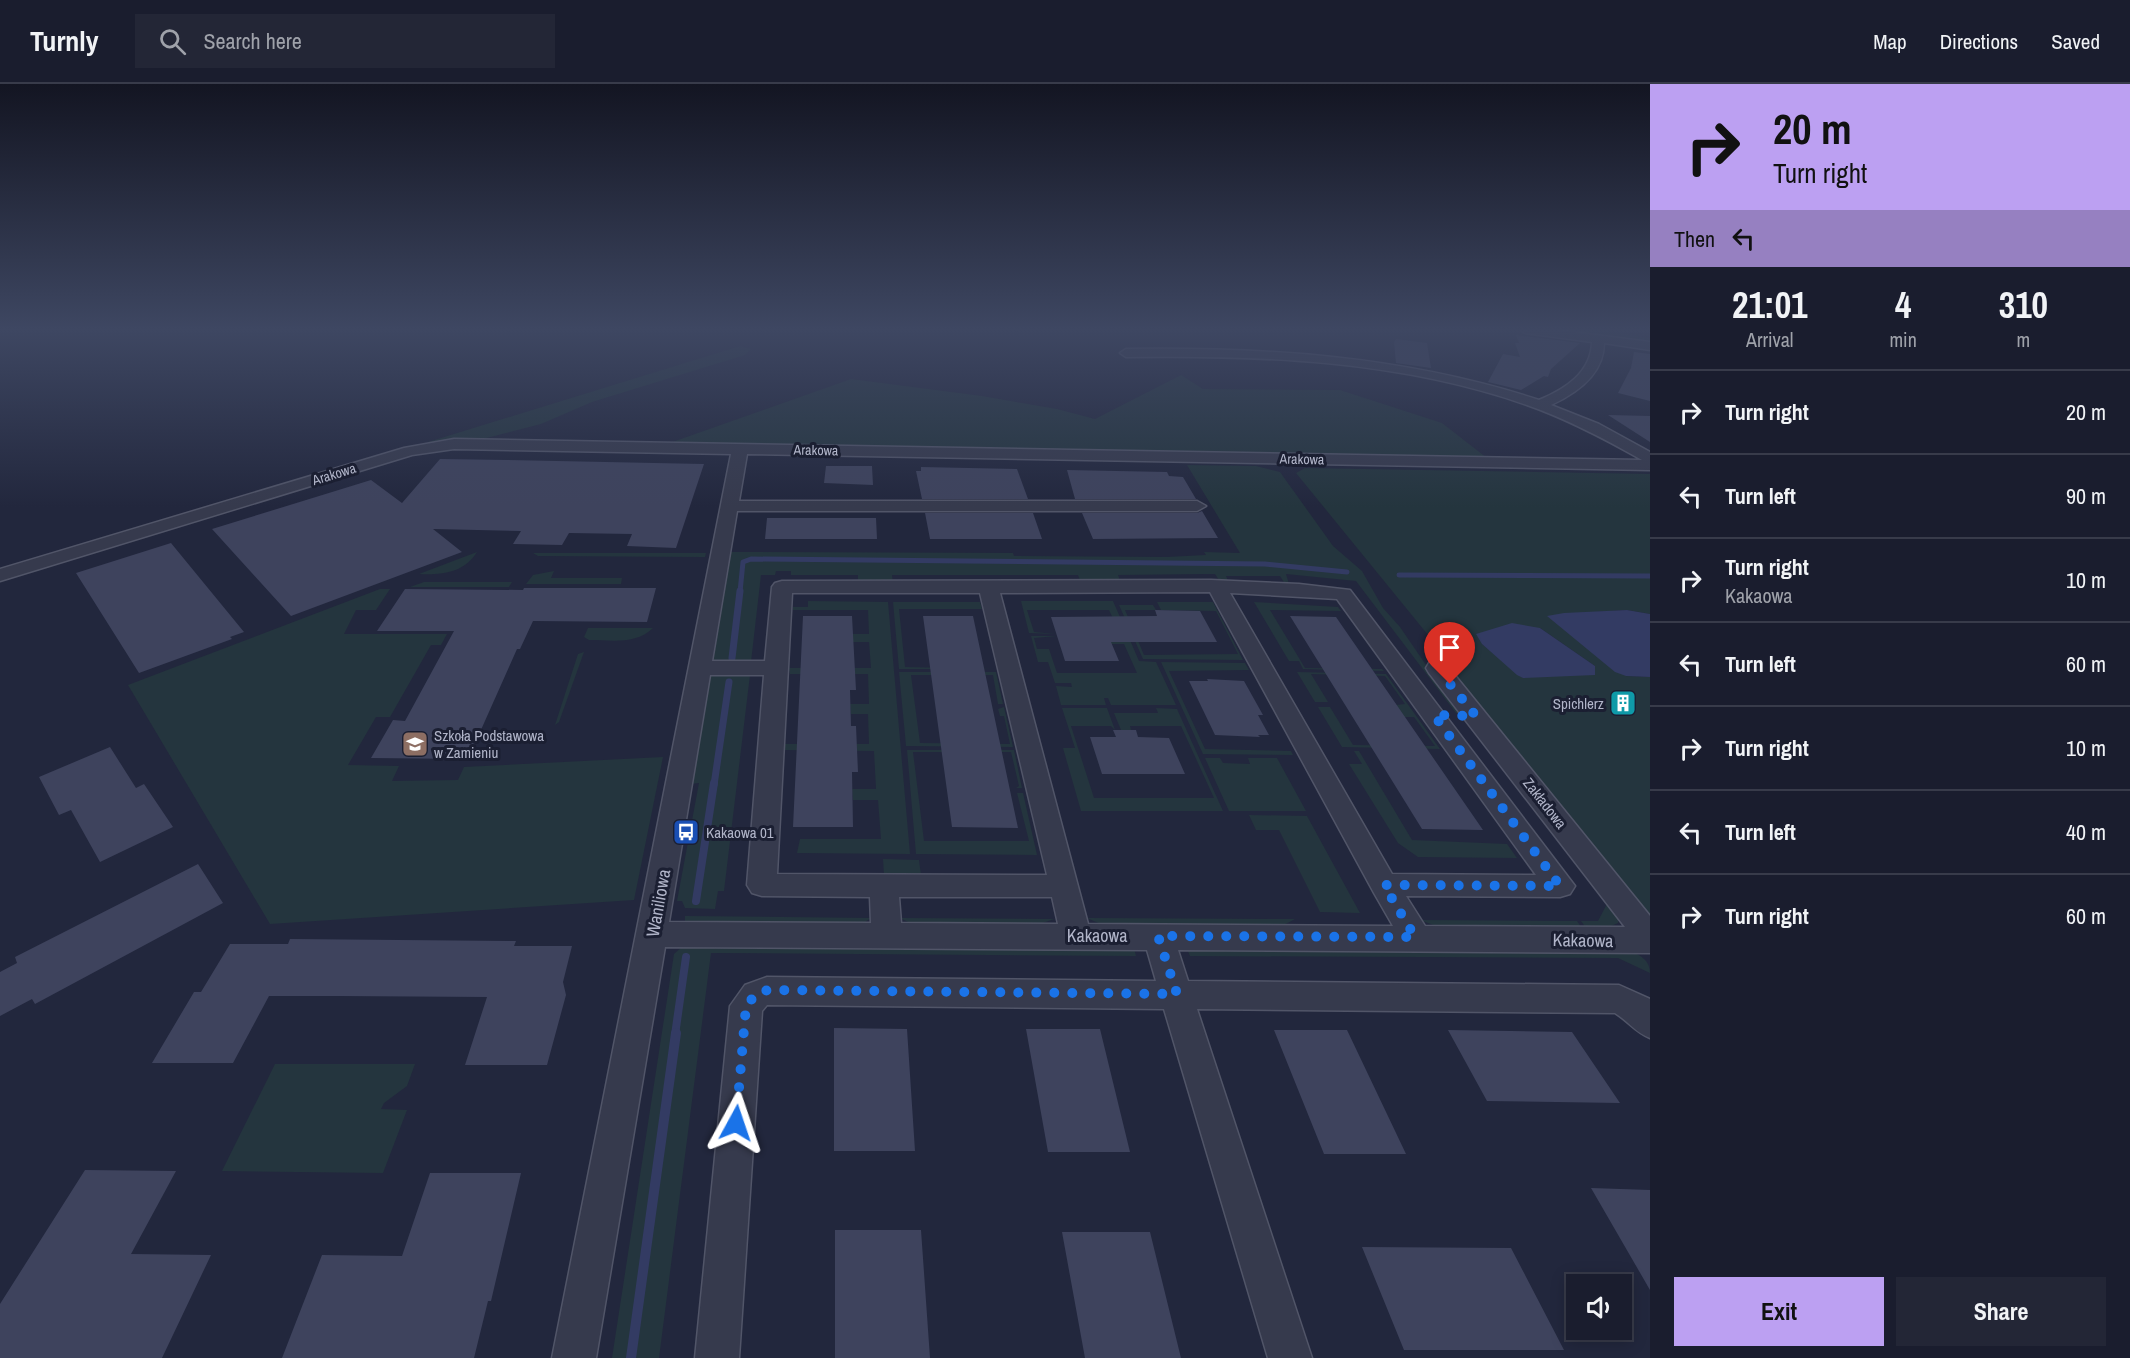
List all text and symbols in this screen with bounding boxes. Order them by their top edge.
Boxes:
search box [135,14,555,68]
text: Turnly [30,22,99,60]
icon: search [156,25,189,58]
text: Search here [204,26,302,56]
text: Map [1873,27,1907,56]
text: Directions [1940,27,2018,56]
text: Saved [2051,27,2100,56]
text: 20 m [1773,101,1852,157]
icon: right [1674,108,1752,186]
text: Turn right [1773,155,1867,191]
icon: left [1727,222,1760,255]
text: Then [1674,224,1715,254]
text: 21:01 [1732,281,1807,329]
text: 4 [1895,281,1911,329]
text: 310 [1999,281,2048,329]
text: Arrival [1746,326,1793,353]
text: min [1889,326,1917,353]
text: m [2017,326,2030,353]
icon: right [1674,396,1707,429]
text: Turn right [1725,397,1809,427]
text: 20 m [2066,397,2106,427]
street label: Arakowa [793,441,839,459]
street label: Arakowa [1279,450,1325,468]
street label: Arakowa [309,459,359,489]
icon: left [1674,480,1707,513]
text: Turn left [1725,481,1796,511]
text: 90 m [2066,481,2106,511]
text: Turn right [1725,552,1809,582]
icon: right [1674,564,1707,597]
text: 10 m [2066,565,2106,595]
text: Kakaowa [1725,582,1792,609]
pin [1424,622,1475,684]
icon: arrive [1433,631,1466,664]
icon: left [1674,648,1707,681]
text: Turn left [1725,649,1796,679]
text: 60 m [2066,649,2106,679]
building icon: Spichlerz [1608,688,1638,718]
place label: Spichlerz [1553,693,1604,714]
place label: Szkoła Podstawowa w Zamieniu [434,725,544,763]
school or university icon: Szkoła Podstawowa w Zamieniu [400,729,430,759]
icon: right [1674,732,1707,765]
text: Turn right [1725,733,1809,763]
text: 10 m [2066,733,2106,763]
street label: Zakładowa [1518,773,1572,833]
icon: left [1674,816,1707,849]
bus stop icon: Kakaowa 01 [671,817,701,847]
text: Turn left [1725,817,1796,847]
text: 40 m [2066,817,2106,847]
place label: Kakaowa 01 [706,822,774,843]
street label: Waniliowa [640,867,676,939]
icon: right [1674,900,1707,933]
text: Turn right [1725,901,1809,931]
text: 60 m [2066,901,2106,931]
street label: Kakaowa [1067,923,1127,948]
street label: Kakaowa [1552,927,1614,953]
position arrow [704,1091,768,1155]
map controls [1566,1274,1632,1340]
button: sound [1566,1274,1632,1340]
button: Exit [1674,1277,1884,1346]
button: Share [1896,1277,2106,1346]

